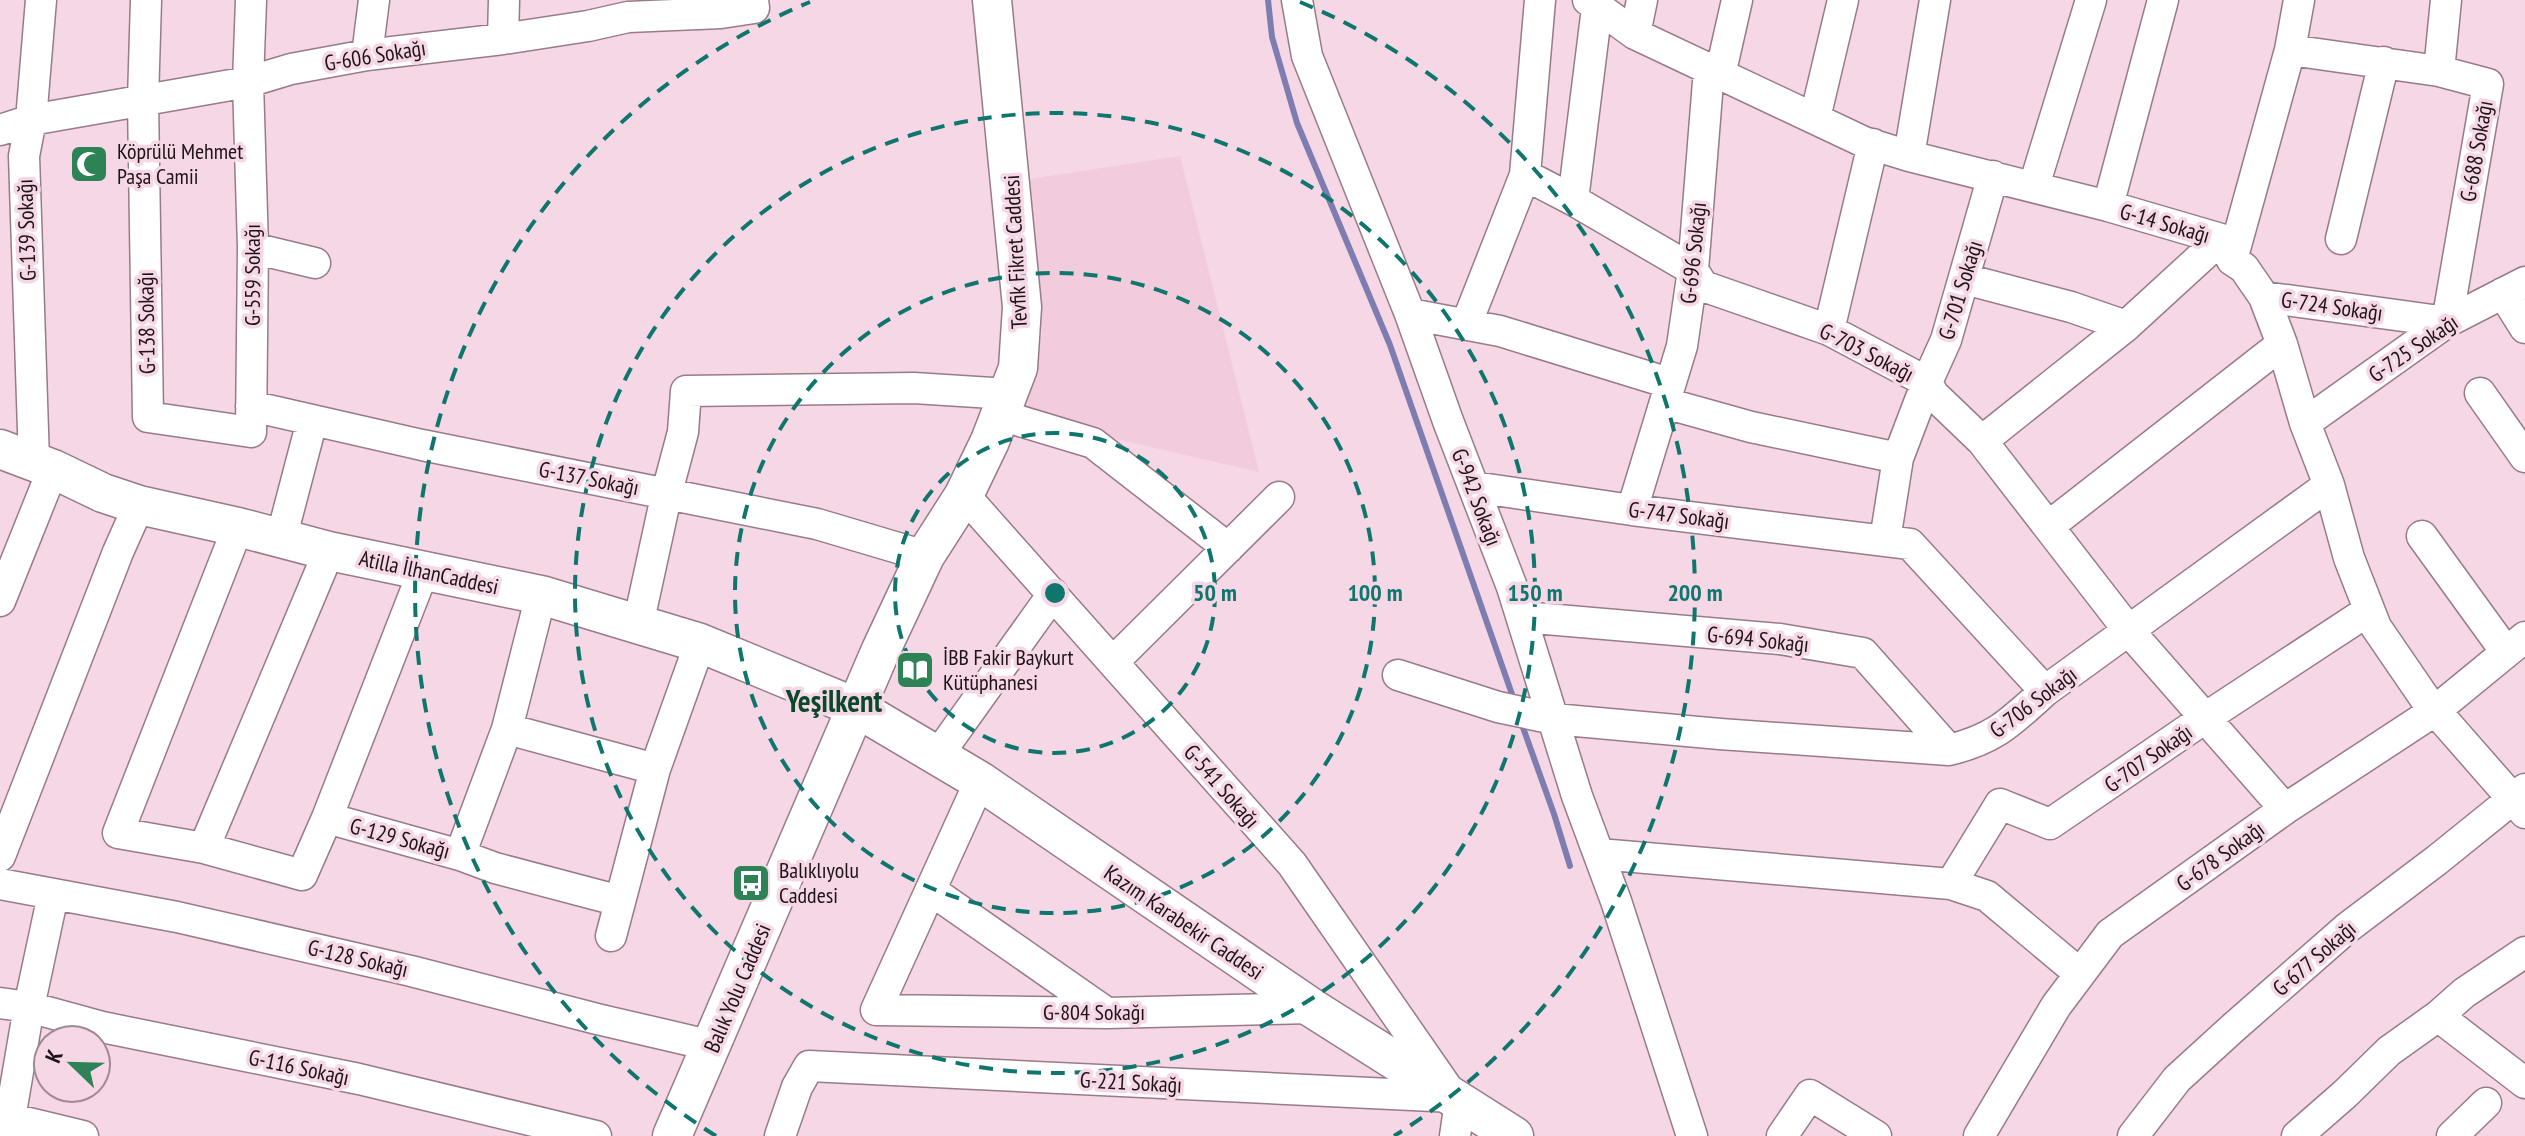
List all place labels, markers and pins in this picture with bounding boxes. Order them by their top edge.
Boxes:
place label: Köprülü Mehmet Paşa Camii [117,137,243,190]
mosque icon: Köprülü Mehmet Paşa Camii [68,143,110,185]
centre of rings [1041,579,1069,607]
place label: İBB Fakir Baykurt Kütüphanesi [943,643,1074,696]
library icon: İBB Fakir Baykurt Kütüphanesi [894,649,936,691]
place label: Balıklıyolu Caddesi [779,856,859,909]
bus stop icon: Balıklıyolu Caddesi [730,862,772,904]

